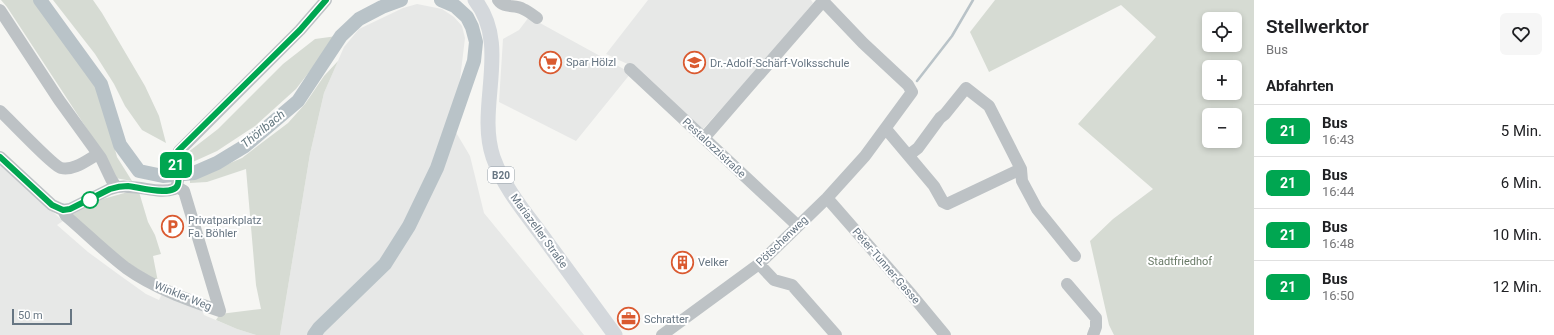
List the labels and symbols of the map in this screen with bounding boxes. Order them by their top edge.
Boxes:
supermarket icon: Spar Hölzl [537,49,563,75]
school or university icon: Dr.-Adolf-Schärf-Volksschule [681,50,707,76]
place label: Spar Hölzl [566,56,616,69]
place label: Dr.-Adolf-Schärf-Volksschule [710,57,850,70]
water label: Thörlbach [238,107,288,151]
street label: Pestalozzistraße [680,115,748,181]
line badge: 21 [158,152,194,178]
road number: B20 [488,167,514,183]
unlabelled marker [81,191,99,209]
street label: Mariazeller Straße [508,191,570,271]
parking icon: Privatparkplatz Fa. Böhler [160,213,186,239]
street label: Pötschenweg [754,213,810,269]
place label: Privatparkplatz Fa. Böhler [188,214,262,240]
street label: Peter-Tunner-Gasse [849,225,923,307]
building icon: Velker [670,249,696,275]
park label: Stadtfriedhof [1148,255,1212,268]
place label: Velker [698,256,729,269]
street label: Winkler Weg [152,279,214,313]
office icon: Schratter [616,306,642,332]
scale bar [12,307,72,326]
place label: Schratter [644,313,689,326]

